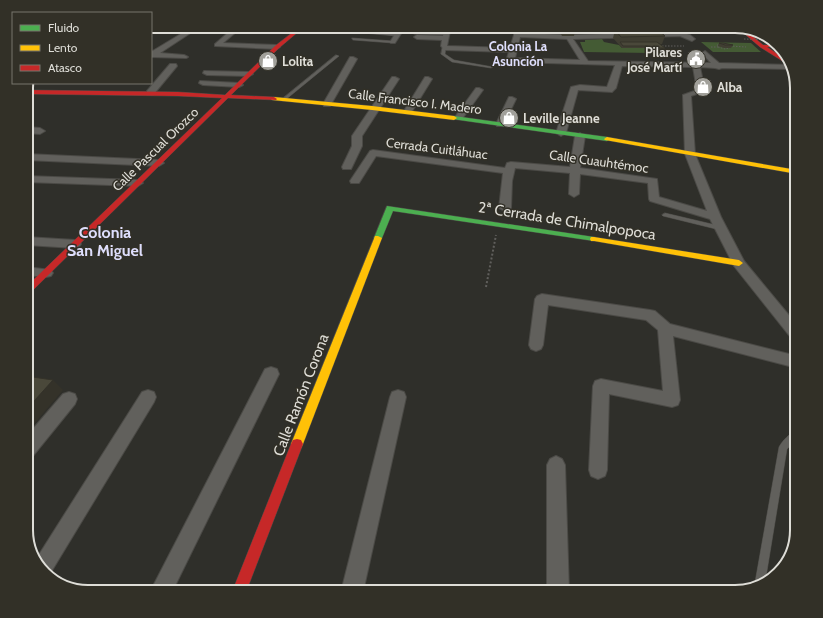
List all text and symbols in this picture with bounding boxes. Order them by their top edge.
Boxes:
legend [12,12,152,84]
text: Fluido [48,20,80,35]
district label: Colonia La Asunción [489,38,548,69]
text: Lento [48,40,78,55]
place label: Pilares José Martí [626,44,682,75]
public building icon: Pilares José Martí [685,48,707,70]
shop icon: Lolita [257,50,279,72]
place label: Lolita [282,53,314,69]
text: Atasco [48,60,82,75]
shop icon: Alba [692,76,714,98]
place label: Alba [717,79,743,95]
street label: Calle Francisco I. Madero [347,85,483,117]
street label: Calle Pascual Orozco [109,104,201,194]
shop icon: Leville Jeanne [498,107,520,129]
place label: Leville Jeanne [523,110,600,126]
street label: Cerrada Cuitláhuac [385,134,489,162]
street label: Calle Cuauhtémoc [548,146,650,176]
street label: 2ª Cerrada de Chimalpopoca [477,198,658,244]
district label: Colonia San Miguel [67,223,143,260]
street label: Calle Ramón Corona [269,331,333,459]

